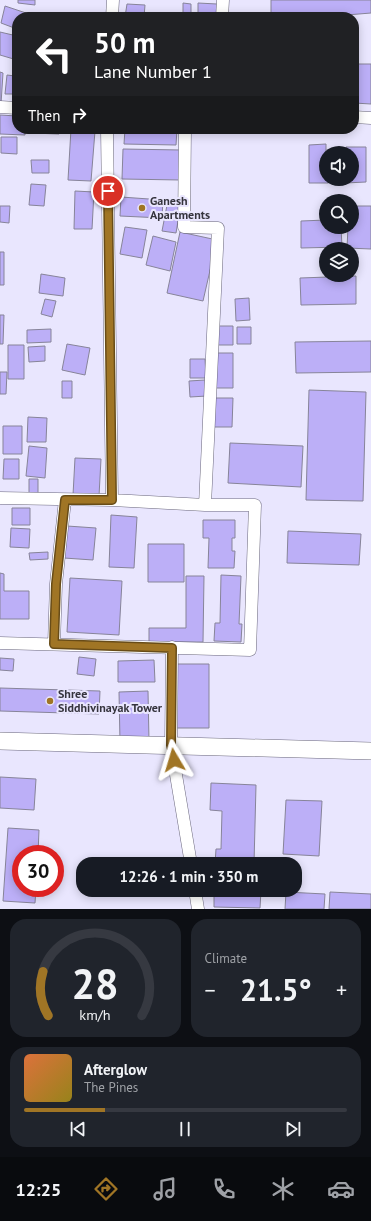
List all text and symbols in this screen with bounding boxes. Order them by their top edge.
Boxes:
text: 50 m [94,24,155,61]
icon: left [28,28,80,80]
text: Lane Number 1 [94,60,212,83]
icon: right [68,104,90,126]
text: Then [28,106,60,125]
map controls [319,146,359,282]
button: sound [319,146,359,186]
pin [91,174,125,208]
icon: arrive [97,180,119,202]
place label: Ganesh Apartments [150,193,210,222]
button: search [319,194,359,234]
marker: Ganesh Apartments [137,203,147,213]
button: layers [319,242,359,282]
place label: Shree Siddhivinayak Tower [58,686,163,715]
marker: Shree Siddhivinayak Tower [45,696,55,706]
position arrow [153,739,195,781]
speed limit sign: 30 [12,845,64,897]
text: 12:26 · 1 min · 350 m [120,867,258,886]
text: Climate [205,950,247,967]
text: 28 [72,957,119,1010]
text: 21.5° [240,970,312,1009]
text: − [205,976,216,1004]
text: + [336,976,347,1004]
text: km/h [80,1005,111,1024]
text: Afterglow [84,1060,147,1079]
text: The Pines [84,1079,138,1096]
icon: previous [67,1118,89,1140]
icon: pause [174,1118,196,1140]
icon: next [282,1118,304,1140]
icon: directions [92,1175,120,1203]
icon: music [151,1175,179,1203]
icon: phone [210,1175,238,1203]
icon: climate [269,1175,297,1203]
icon: car [327,1175,355,1203]
text: 12:25 [15,1178,61,1201]

